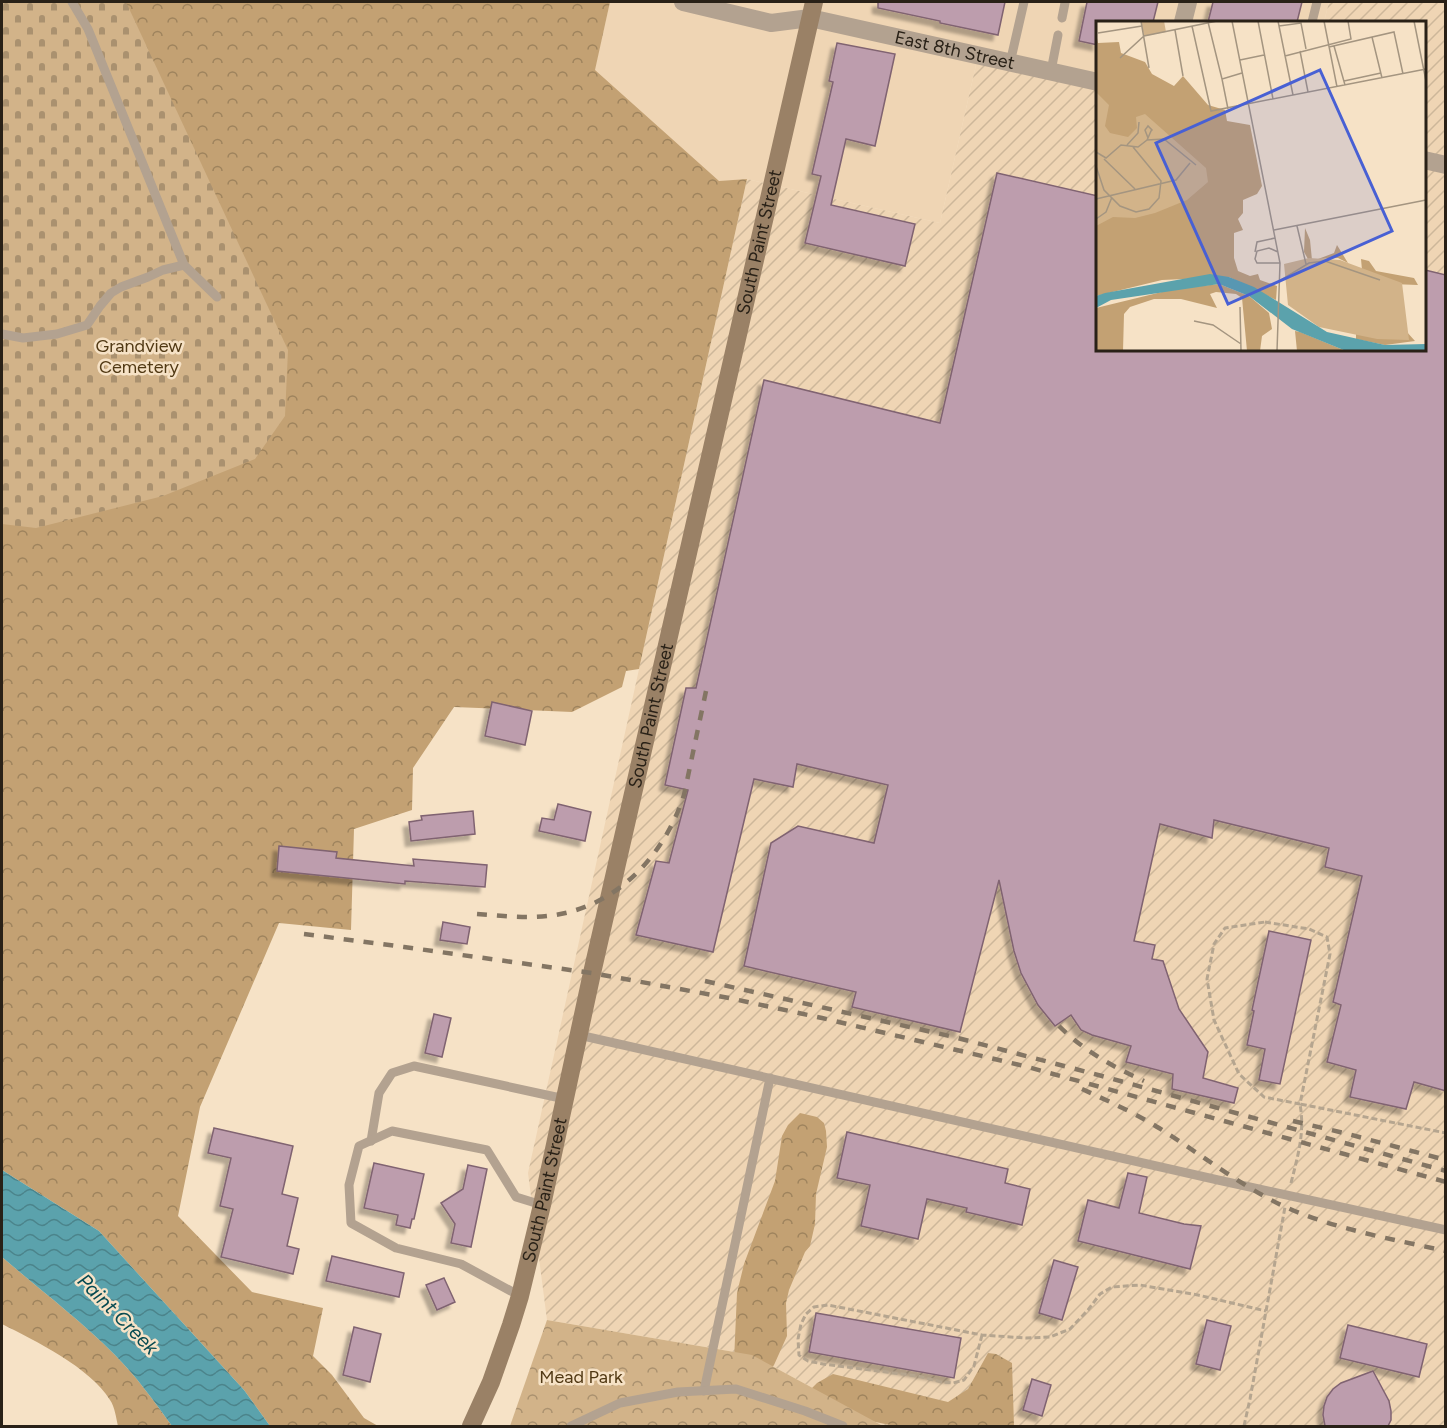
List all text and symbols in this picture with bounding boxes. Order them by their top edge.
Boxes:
inset map [1096,21,1426,351]
street label: East 8th Street [893,26,1017,74]
street label: South Paint Street [732,167,786,317]
park label: Grandview Cemetery [96,335,182,378]
street label: South Paint Street [624,641,678,790]
street label: South Paint Street [517,1115,572,1265]
water label: Paint Creek [73,1269,164,1360]
park label: Mead Park [539,1366,623,1388]

